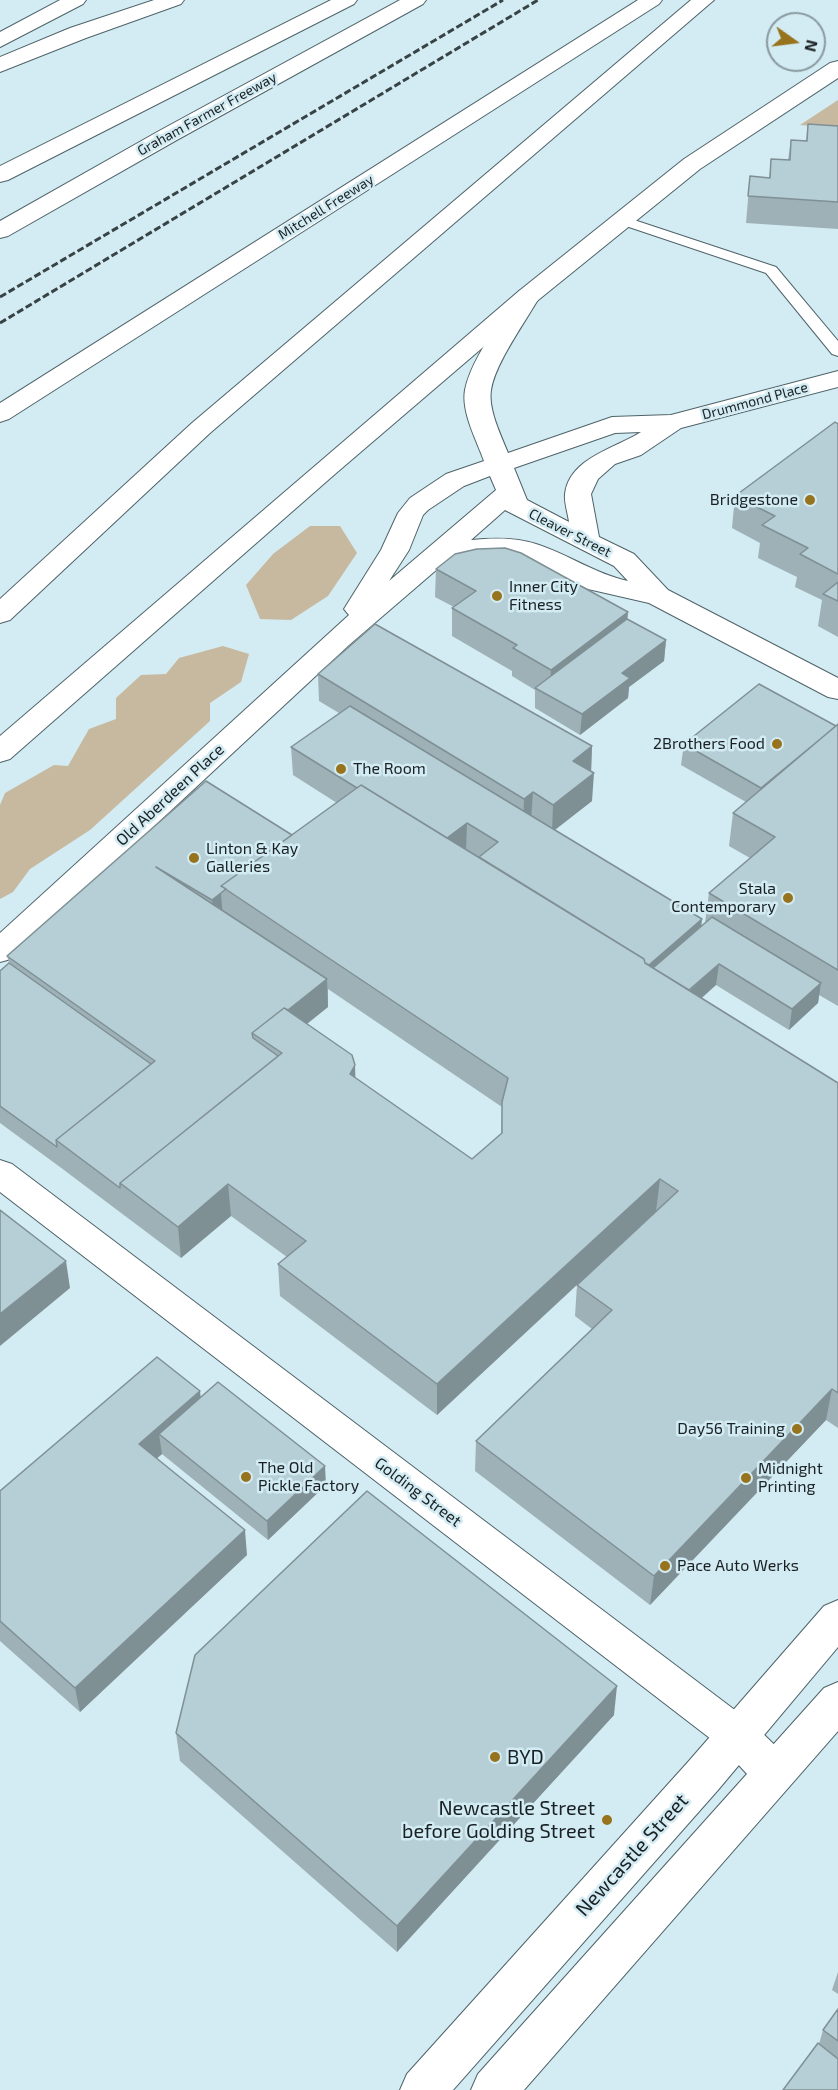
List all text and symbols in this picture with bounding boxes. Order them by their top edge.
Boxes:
north arrow [766,12,826,72]
text: N [801,38,823,54]
street label: Graham Farmer Freeway [134,69,280,159]
street label: Mitchell Freeway [275,171,377,243]
street label: Drummond Place [700,379,810,423]
place label: Bridgestone [710,490,798,510]
marker: Bridgestone [803,493,817,507]
street label: Cleaver Street [526,505,614,561]
place label: Inner City Fitness [509,577,578,615]
marker: Inner City Fitness [490,589,504,603]
place label: 2Brothers Food [653,734,765,754]
marker: 2Brothers Food [770,737,784,751]
street label: Old Aberdeen Place [112,740,228,850]
place label: The Room [353,759,426,779]
marker: The Room [334,762,348,776]
place label: Linton & Kay Galleries [206,839,298,877]
marker: Linton & Kay Galleries [187,851,201,865]
place label: Stala Contemporary [671,879,776,917]
marker: Stala Contemporary [781,891,795,905]
place label: Day56 Training [677,1419,785,1439]
marker: Day56 Training [790,1422,804,1436]
street label: Golding Street [371,1453,465,1531]
place label: The Old Pickle Factory [258,1458,359,1496]
place label: Midnight Printing [758,1459,823,1497]
marker: The Old Pickle Factory [239,1470,253,1484]
marker: Midnight Printing [739,1471,753,1485]
place label: Pace Auto Werks [677,1556,799,1576]
marker: Pace Auto Werks [658,1559,672,1573]
place label: BYD [507,1745,544,1769]
marker: BYD [488,1750,502,1764]
street label: Newcastle Street [571,1789,693,1921]
place label: Newcastle Street before Golding Street [402,1796,595,1843]
marker: Newcastle Street before Golding Street [600,1813,614,1827]

